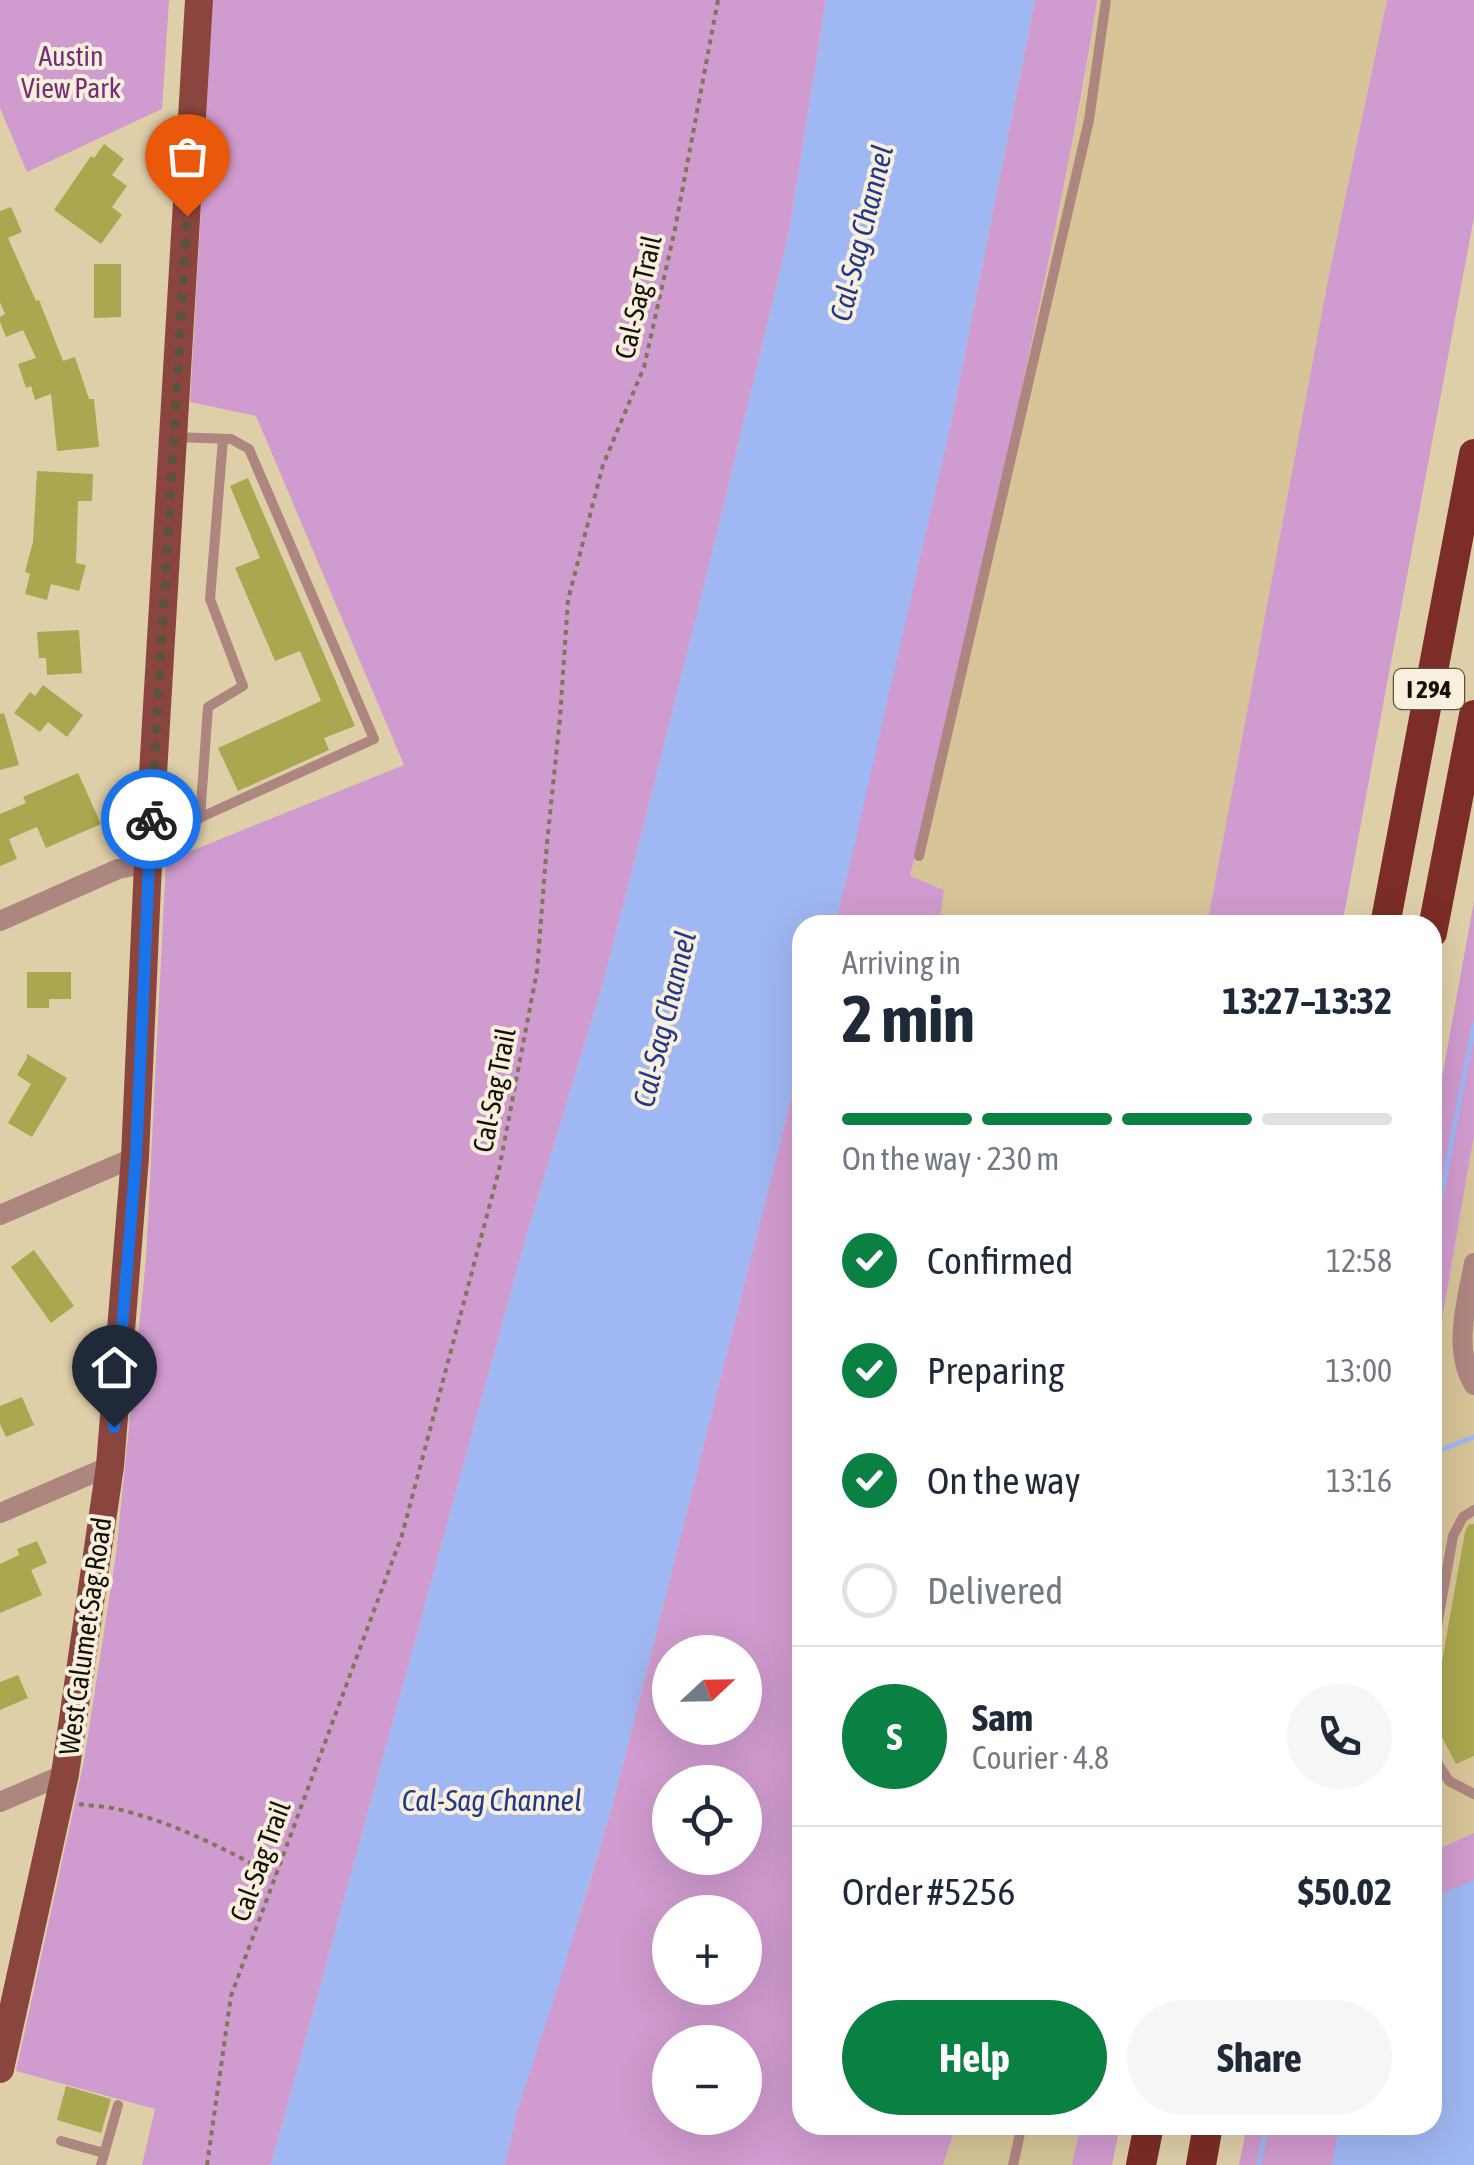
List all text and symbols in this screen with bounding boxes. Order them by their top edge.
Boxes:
park label: Austin View Park [21,40,121,104]
pin [145,114,230,217]
icon: bag [160,129,215,184]
water label: Cal-Sag Channel [823,141,899,324]
street label: Cal-Sag Trail [608,232,668,362]
road number: I 294 [1394,669,1464,709]
courier [101,769,201,869]
icon: bike [124,792,179,847]
water label: Cal-Sag Channel [626,927,702,1110]
text: Arriving in [842,944,961,981]
text: 13:27–13:32 [1222,979,1392,1022]
text: 2 min [842,981,975,1056]
street label: Cal-Sag Trail [466,1025,522,1155]
text: On the way · 230 m [842,1140,1059,1177]
icon: check [842,1233,897,1288]
text: Confirmed [927,1239,1073,1282]
text: 12:58 [1326,1242,1392,1279]
pin [72,1325,157,1428]
icon: home [87,1340,142,1395]
icon: check [842,1343,897,1398]
text: Preparing [927,1349,1065,1392]
text: 13:00 [1326,1352,1392,1389]
icon: check [842,1453,897,1508]
text: On the way [927,1459,1080,1502]
text: 13:16 [1326,1462,1392,1499]
street label: West Calumet Sag Road [52,1515,118,1757]
text: Delivered [927,1569,1063,1612]
north arrow [652,1635,762,1745]
map controls [652,1635,762,2135]
button: phone [1287,1684,1392,1789]
text: Sam [972,1696,1033,1739]
text: S [887,1715,902,1758]
text: Courier · 4.8 [972,1739,1109,1776]
button: locate [652,1765,762,1875]
water label: Cal-Sag Channel [402,1783,582,1817]
street label: Cal-Sag Trail [223,1796,297,1926]
text: Order #5256 [842,1870,1015,1913]
text: $50.02 [1298,1870,1392,1913]
button: + [652,1895,762,2005]
button: Help [842,2000,1107,2115]
button: Share [1127,2000,1392,2115]
button: − [652,2025,762,2135]

